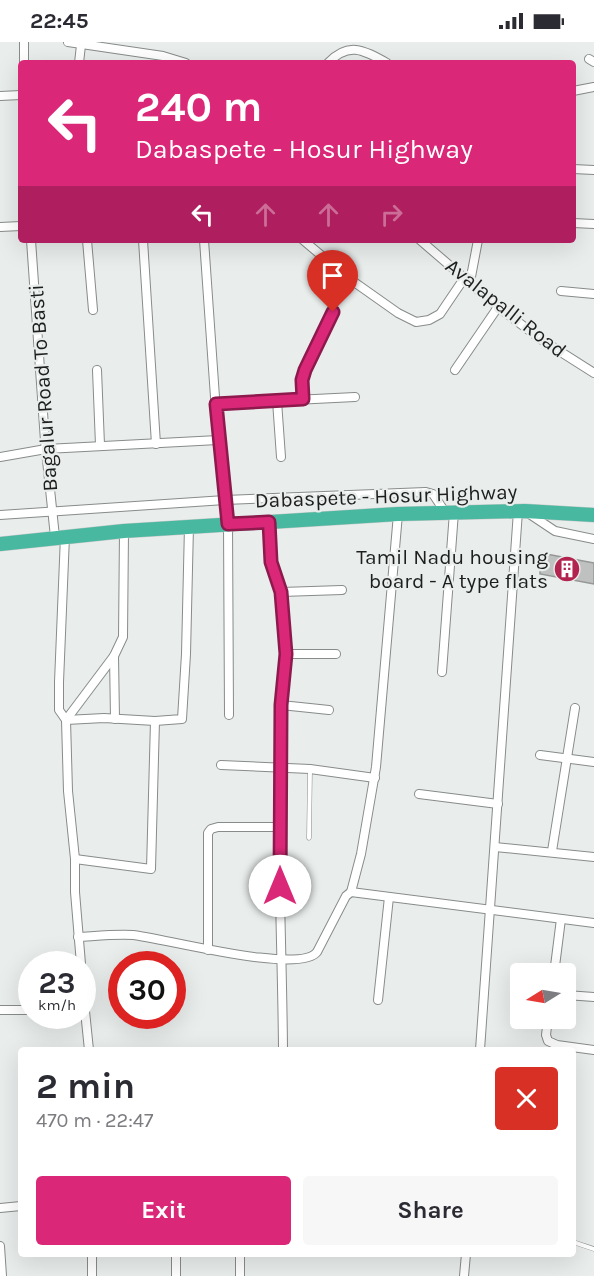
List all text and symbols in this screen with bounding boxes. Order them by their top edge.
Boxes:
text: 22:45 [30,8,88,34]
text: 240 m [135,82,262,132]
icon: left [36,84,114,162]
text: Dabaspete - Hosur Highway [135,133,473,165]
icon: left [186,198,219,231]
icon: ahead [249,198,282,231]
icon: ahead [312,198,345,231]
icon: right [375,198,408,231]
pin [307,250,358,312]
street label: Avalapalli Road [441,253,571,363]
icon: arrive [316,259,349,292]
street label: Bagalur Road To Basti [24,284,62,492]
street label: Dabaspete - Hosur Highway [254,479,518,513]
place label: Tamil Nadu housing board - A type flats [356,545,548,593]
building icon: Tamil Nadu housing board - A type flats [552,554,582,584]
position arrow [248,854,312,918]
speed limit sign: 30 [108,951,186,1029]
north arrow [510,963,576,1029]
map controls [510,963,576,1029]
text: 23 [39,965,75,1001]
text: km/h [38,996,76,1014]
text: 2 min [36,1065,135,1107]
button: close [495,1067,558,1130]
text: 470 m · 22:47 [36,1109,153,1132]
button: Exit [36,1176,291,1245]
button: Share [303,1176,558,1245]

